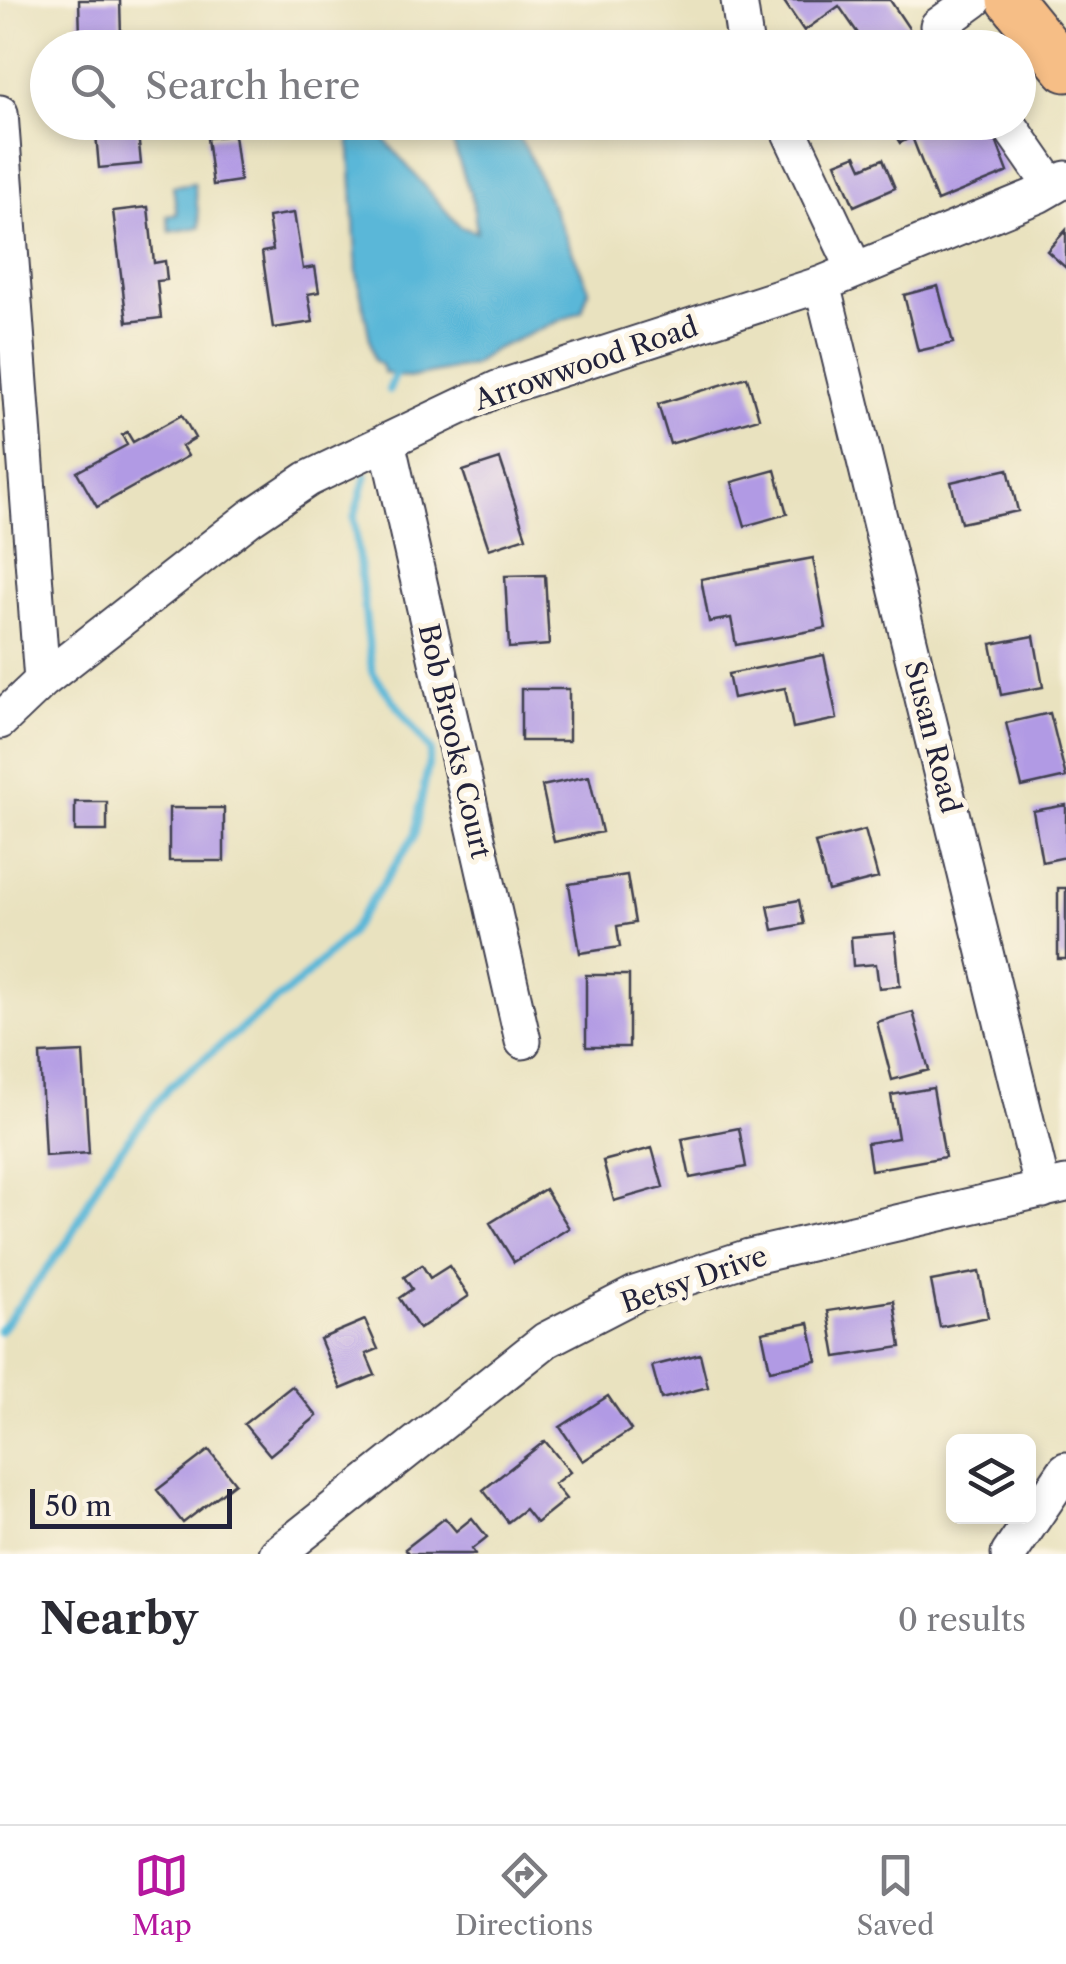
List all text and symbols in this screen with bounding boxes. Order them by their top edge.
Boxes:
search box [30,30,1036,140]
icon: search [65,58,120,113]
text: Search here [145,62,360,109]
street label: Arrowwood Road [469,309,702,418]
street label: Bob Brooks Court [411,620,499,862]
street label: Susan Road [898,658,968,816]
street label: Betsy Drive [617,1238,771,1320]
map controls [946,1434,1036,1524]
button: layers [946,1434,1036,1524]
scale bar [30,1484,232,1528]
text: 50 m [45,1489,112,1523]
text: Nearby [40,1593,198,1645]
text: 0 results [898,1600,1026,1639]
tab: Map [132,1848,192,1942]
tab: Directions [455,1848,593,1942]
tab: Saved [857,1848,934,1942]

